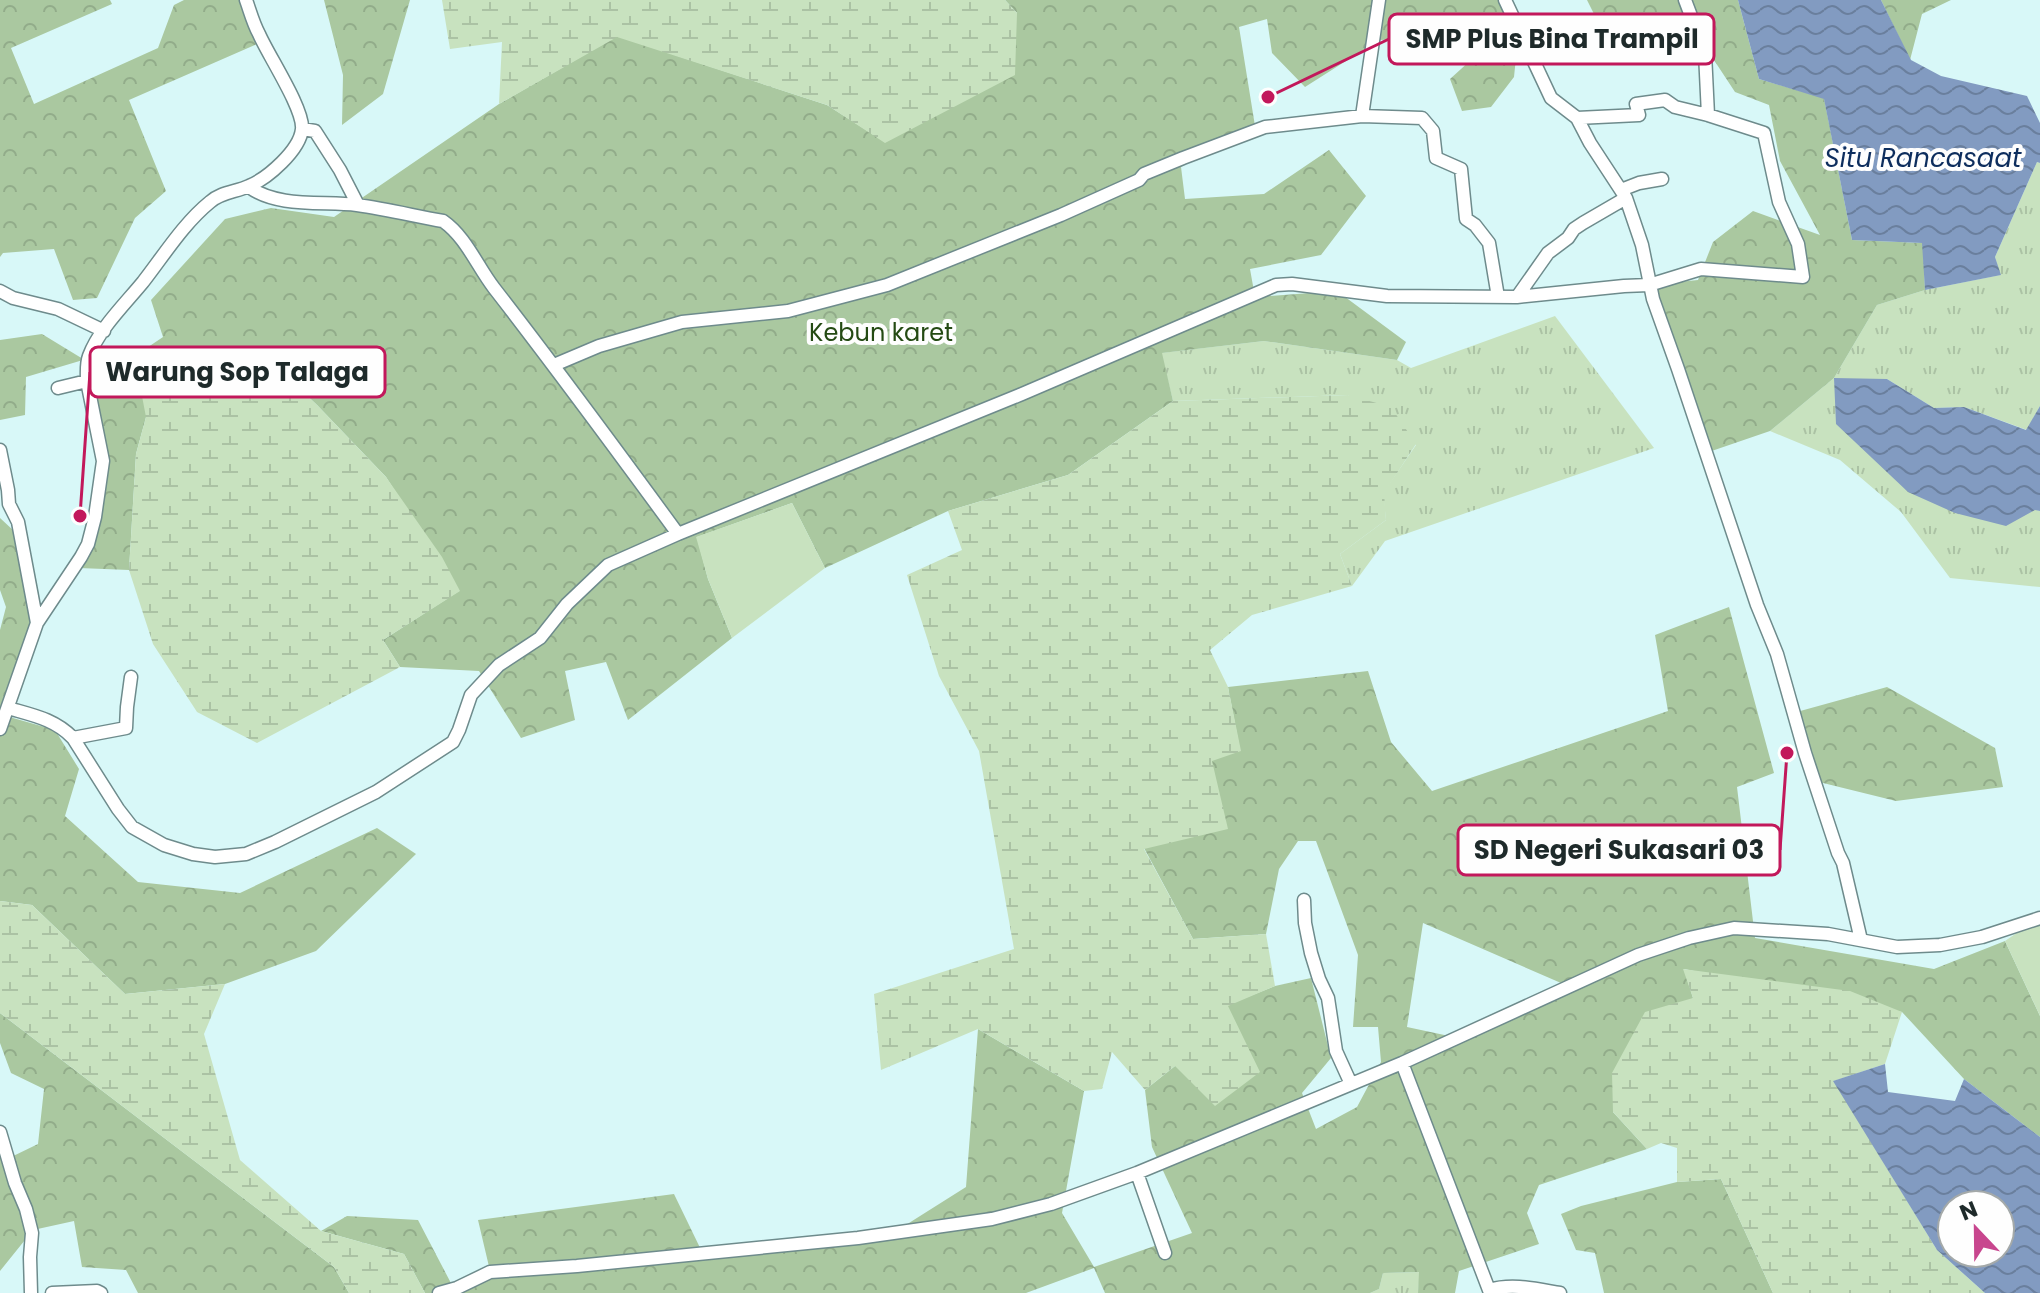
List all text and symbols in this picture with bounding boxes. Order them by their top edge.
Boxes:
callout: SMP Plus Bina Trampil [1389,14,1714,64]
text: SMP Plus Bina Trampil [1405,21,1699,57]
water label: Situ Rancasaat [1825,140,2022,176]
park label: Kebun karet [809,316,953,349]
callout: Warung Sop Talaga [90,347,385,397]
text: Warung Sop Talaga [105,354,369,390]
callout: SD Negeri Sukasari 03 [1458,825,1780,875]
text: SD Negeri Sukasari 03 [1474,832,1764,868]
north arrow [1936,1189,2016,1269]
text: N [1955,1193,1982,1228]

